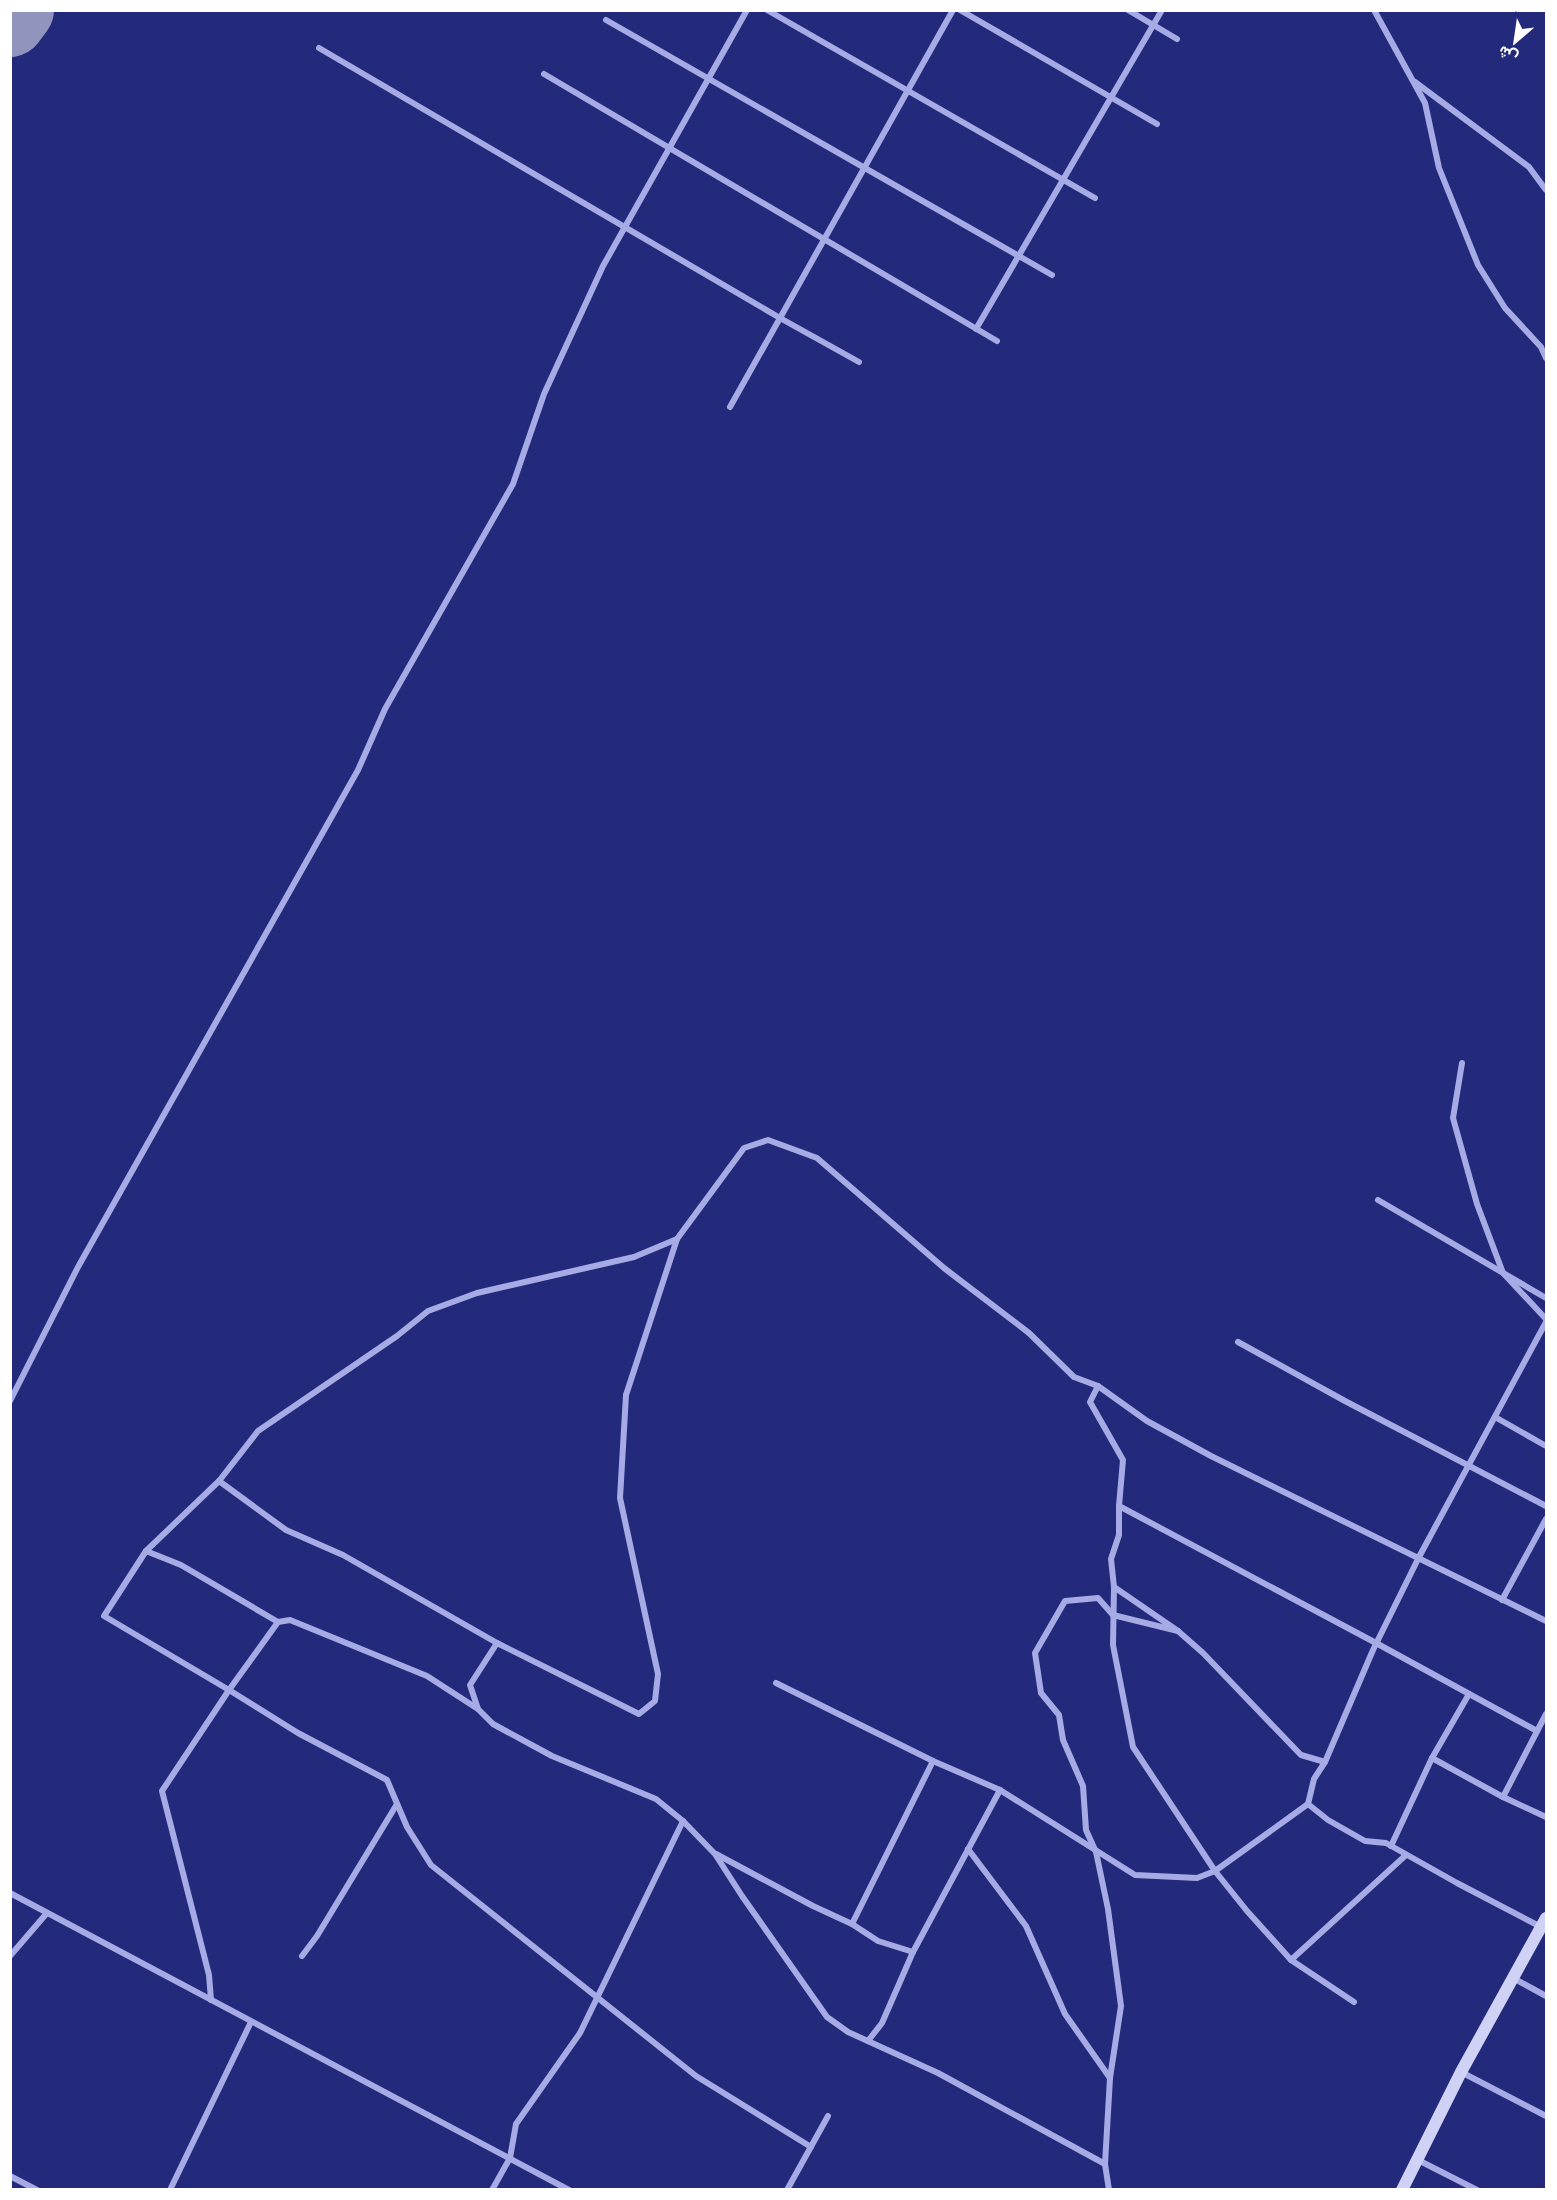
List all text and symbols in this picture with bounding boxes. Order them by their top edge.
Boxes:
north arrow [1485,12,1545,72]
text: ش [1495,42,1521,68]

